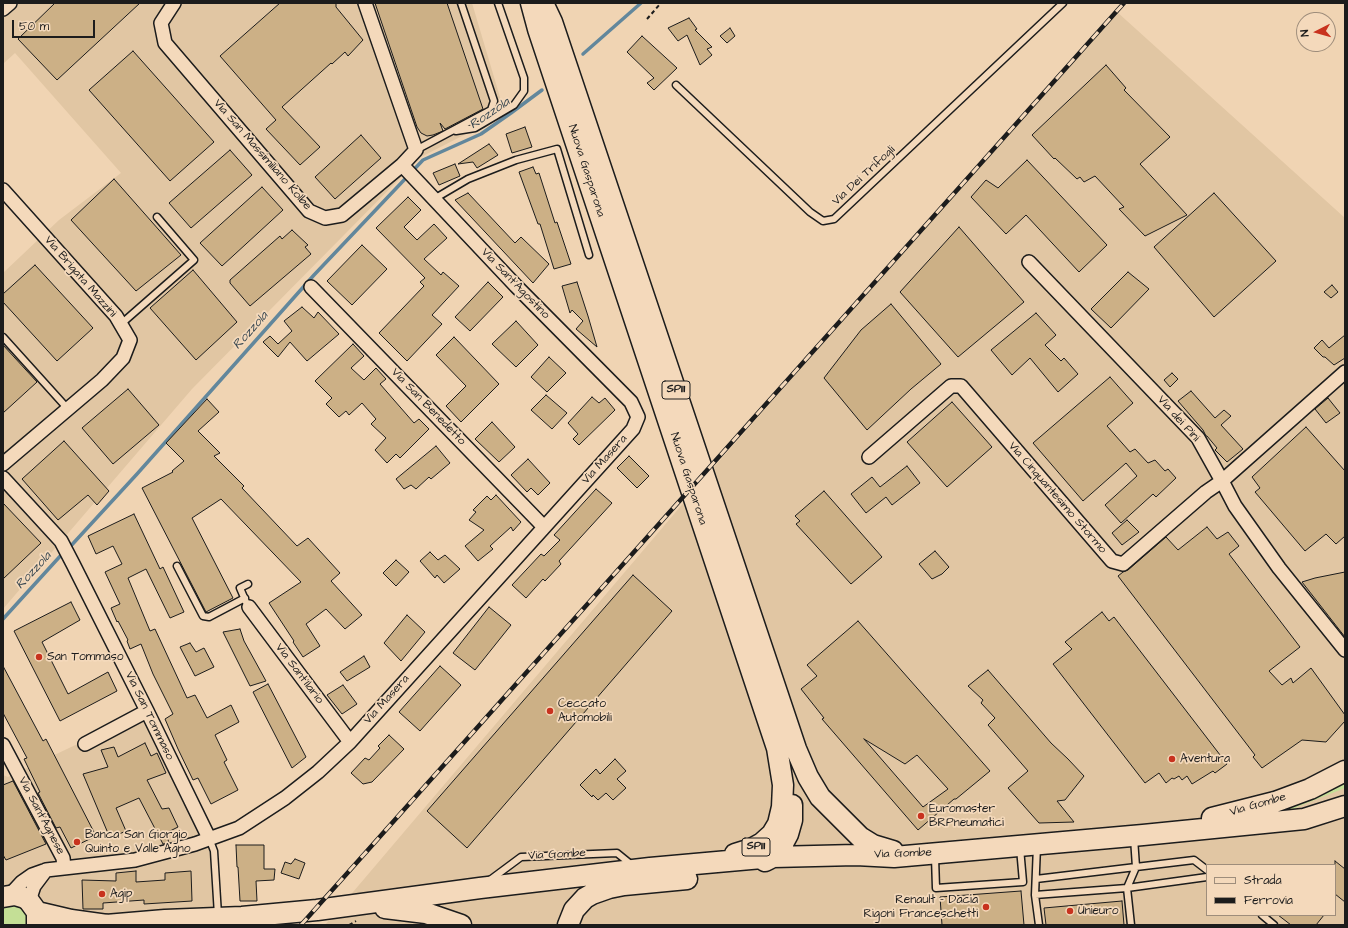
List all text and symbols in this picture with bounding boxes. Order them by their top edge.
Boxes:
scale bar [14,12,97,38]
north arrow [1296,12,1336,52]
text: 50 m [19,18,49,35]
text: N [1297,29,1312,37]
water label: Rozzola [467,95,513,133]
street label: Via San Massimiliano Kolbe [210,97,314,213]
street label: Nuova Gasparona [564,123,608,219]
street label: Via Dei Trifogli [830,143,898,209]
street label: Via Brigata Mazzini [41,233,119,321]
street label: Via Sant'Agostino [478,246,552,322]
water label: Rozzola [230,309,272,353]
street label: Via San Benedetto [388,365,468,449]
road number: SP111 [662,381,690,399]
street label: Via dei Pini [1154,393,1202,445]
street label: Nuova Gasparona [666,431,710,527]
street label: Via Masera [579,432,631,488]
street label: Via Cinquantesimo Stormo [1005,439,1109,557]
water label: Rozzola [13,549,55,593]
street label: Via Sant'Ilario [272,641,326,707]
place label: San Tommaso [47,650,123,664]
marker: San Tommaso [34,652,44,662]
street label: Via San Tommaso [121,669,177,763]
street label: Via Masera [361,672,413,728]
place label: Ceccato Automobili [558,697,612,725]
marker: Ceccato Automobili [545,706,555,716]
place label: Aventura [1180,752,1230,766]
marker: Aventura [1167,754,1177,764]
street label: Via Sant'Agnese [15,775,67,857]
street label: Via Gombe [1228,790,1288,820]
place label: Euromaster BRPneumatici [929,802,1004,830]
marker: Euromaster BRPneumatici [916,811,926,821]
place label: Banca San Giorgio Quinto e Valle Agno [85,828,190,856]
marker: Banca San Giorgio Quinto e Valle Agno [72,837,82,847]
road number: SP111 [742,838,770,856]
street label: Via Gombe [528,846,586,864]
street label: Via Gombe [874,846,932,862]
legend [1206,864,1336,916]
text: Strada [1244,872,1282,889]
place label: Agip [110,887,132,901]
marker: Agip [97,889,107,899]
text: Ferrovia [1244,892,1293,909]
place label: Renault - Dacia Rigoni Franceschetti [863,893,978,921]
marker: Renault - Dacia Rigoni Franceschetti [981,902,991,912]
place label: Unieuro [1078,904,1119,918]
marker: Unieuro [1065,906,1075,916]

